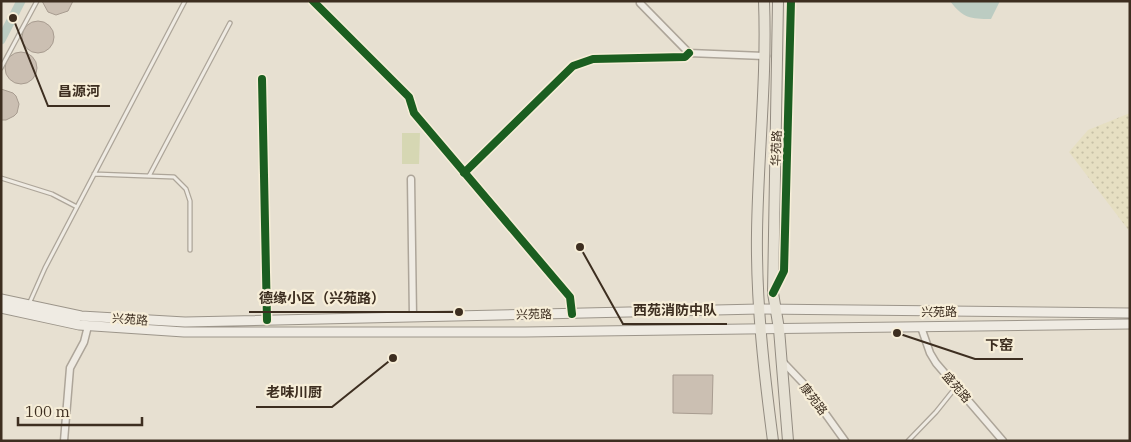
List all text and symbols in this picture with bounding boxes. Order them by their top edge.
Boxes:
callout: 昌源河 [48,77,110,106]
text: 昌源河 [58,82,100,100]
street label: 华苑路 [768,130,784,166]
callout: 德缘小区（兴苑路） [249,283,395,312]
text: 德缘小区（兴苑路） [259,289,385,307]
callout: 西苑消防中队 [623,295,727,324]
text: 西苑消防中队 [633,301,717,319]
street label: 兴苑路 [921,304,957,319]
street label: 兴苑路 [516,306,552,322]
street label: 兴苑路 [112,310,148,328]
callout: 下窑 [975,330,1023,359]
text: 下窑 [985,336,1013,354]
street label: 盛苑路 [940,368,974,406]
callout: 老味川厨 [256,378,332,407]
street label: 康苑路 [797,380,831,418]
text: 老味川厨 [266,383,322,401]
scale bar [18,394,141,426]
text: 100 m [25,402,70,421]

